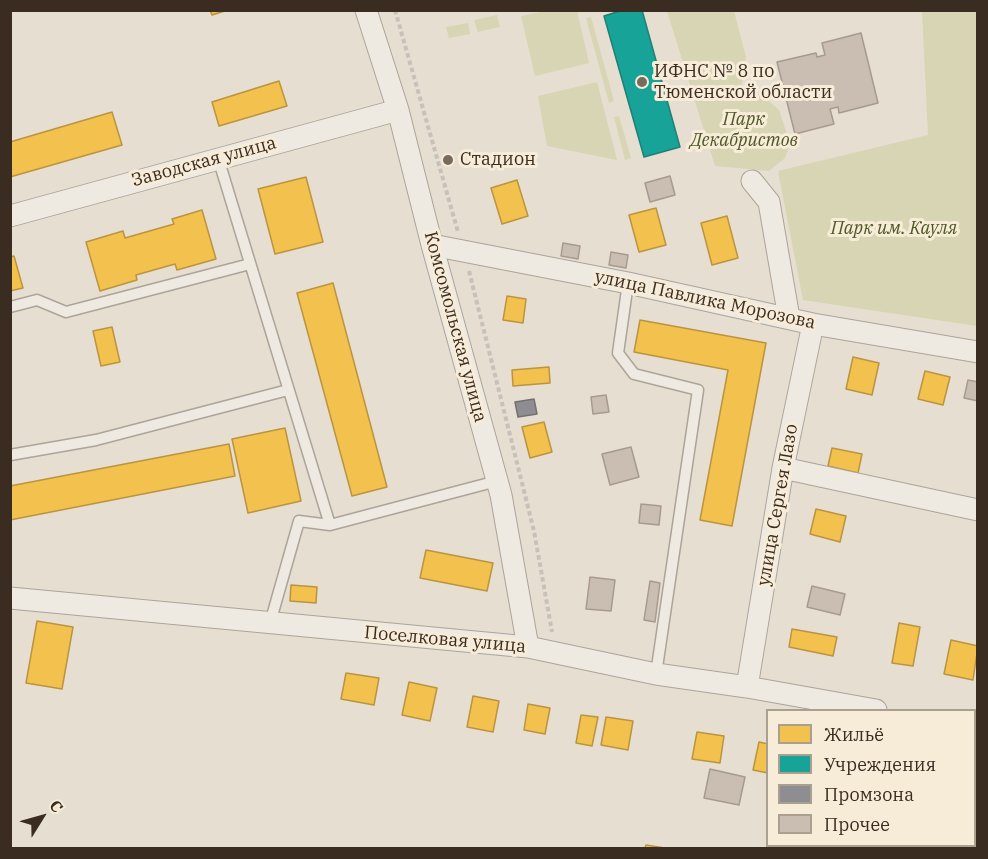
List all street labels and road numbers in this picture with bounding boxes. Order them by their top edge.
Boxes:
street label: Заводская улица [129,132,279,192]
street label: Комсомольская улица [419,229,491,425]
street label: улица Павлика Морозова [593,266,817,334]
street label: улица Сергея Лазо [753,422,803,588]
street label: Поселковая улица [363,622,527,658]

